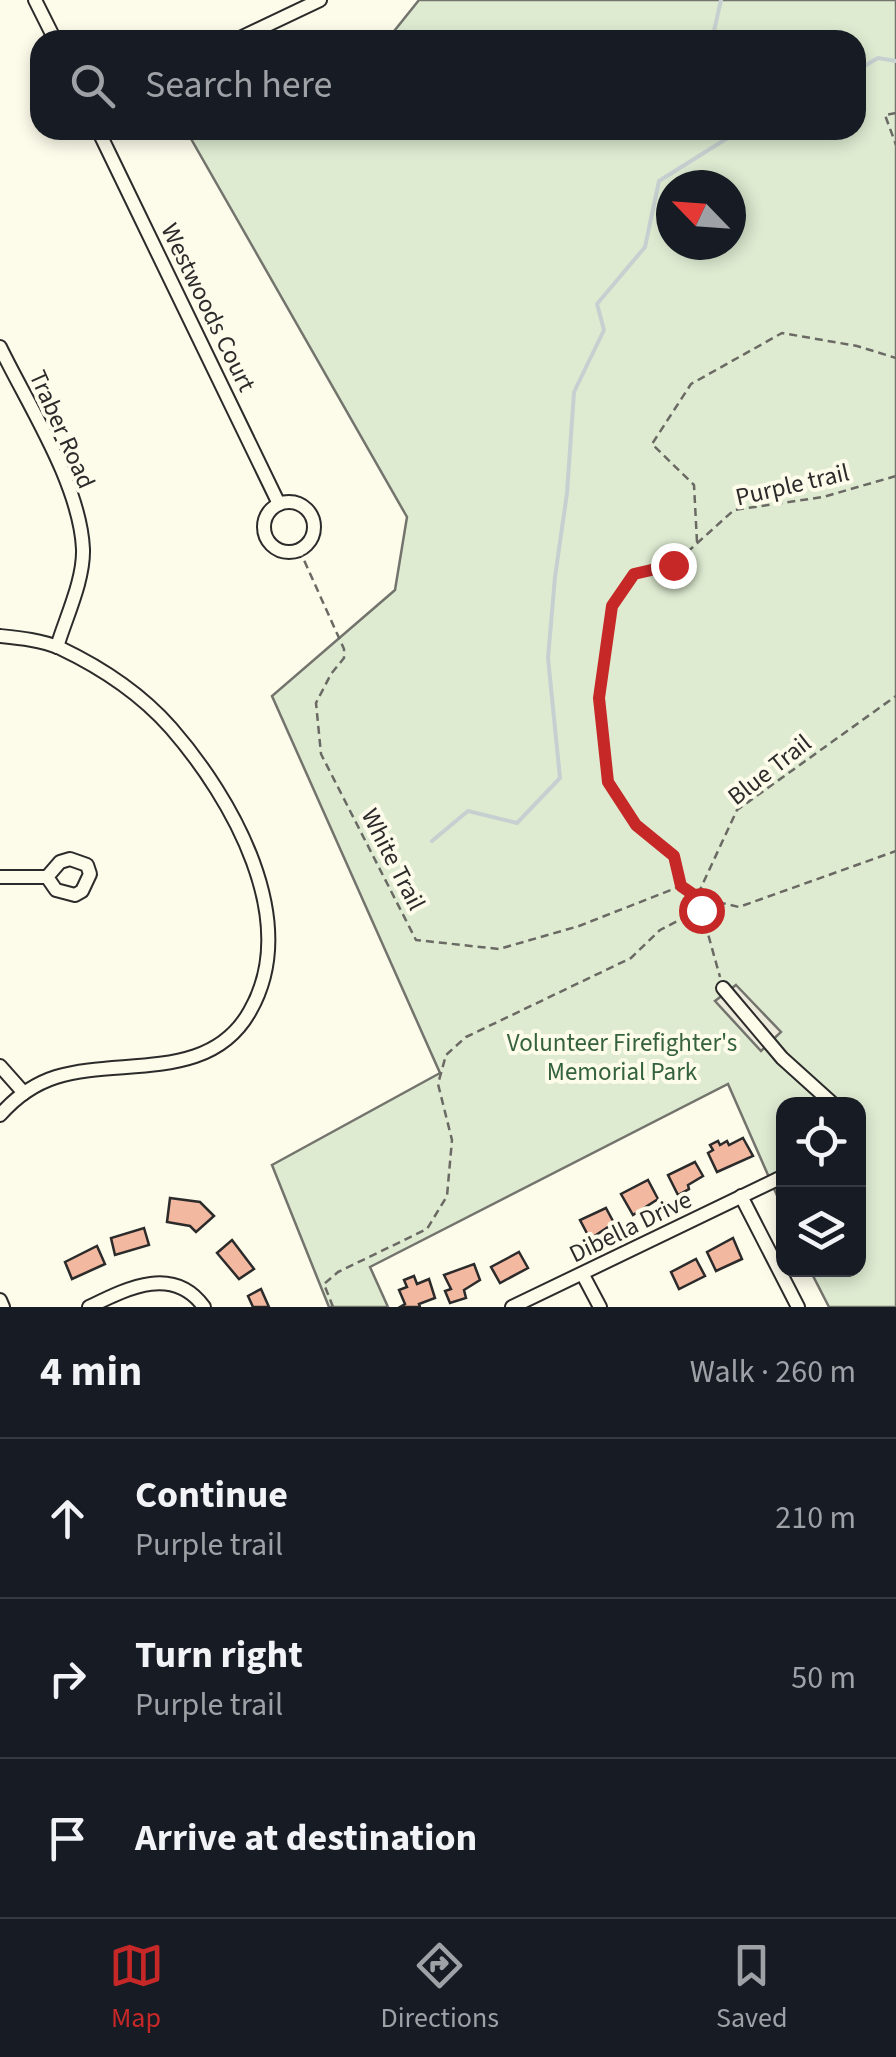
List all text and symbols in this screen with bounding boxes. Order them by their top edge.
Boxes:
search box [30,30,866,140]
icon: search [65,58,120,113]
text: Search here [145,58,332,112]
north arrow [656,170,746,260]
street label: Westwoods Court [152,217,265,398]
street label: Traber Road [20,364,104,495]
street label: Purple trail [732,454,853,516]
route end [651,543,697,589]
street label: Blue Trail [720,726,819,814]
street label: White Trail [352,802,434,917]
route start [679,888,725,934]
park label: Volunteer Firefighter's Memorial Park [507,1025,737,1090]
map controls [776,1097,866,1277]
button: locate [776,1097,866,1187]
street label: Dibella Drive [563,1182,698,1272]
button: layers [776,1187,866,1277]
text: 4 min [40,1342,142,1402]
text: Walk · 260 m [690,1349,856,1395]
text: Continue [135,1468,288,1522]
icon: ahead [40,1491,95,1546]
text: 210 m [775,1495,856,1541]
text: Purple trail [135,1522,283,1568]
text: Turn right [135,1628,303,1682]
icon: right [40,1651,95,1706]
text: 50 m [791,1655,856,1701]
text: Purple trail [135,1682,283,1728]
icon: arrive [40,1811,95,1866]
text: Arrive at destination [135,1811,477,1865]
tab: Map [109,1938,164,2038]
tab: Directions [381,1938,499,2038]
tab: Saved [716,1938,787,2038]

